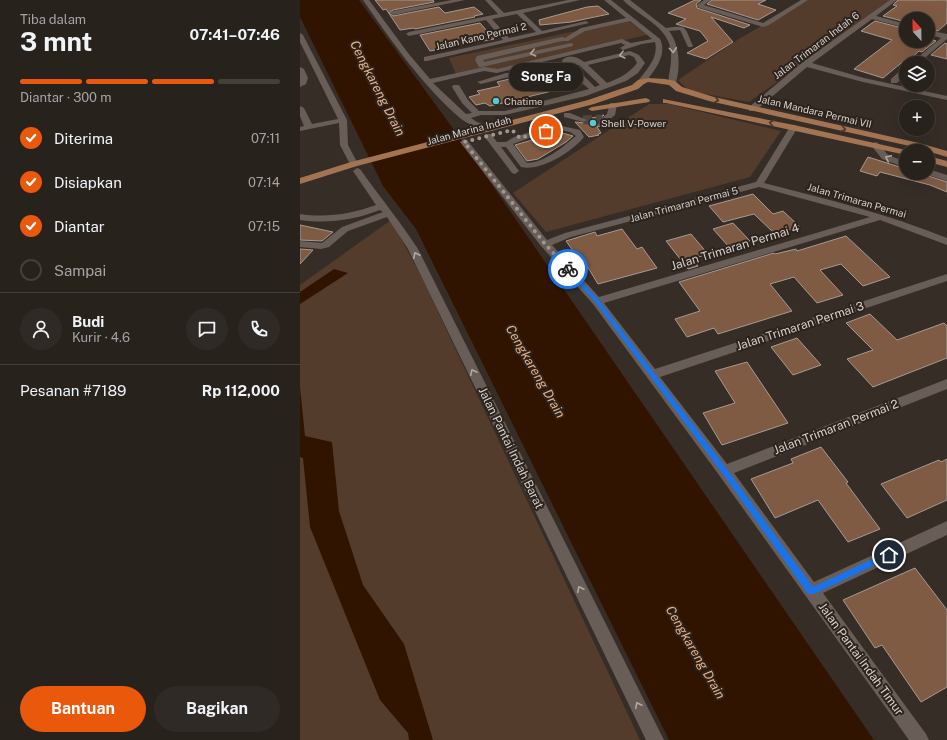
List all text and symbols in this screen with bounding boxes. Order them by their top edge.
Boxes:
street label: Jalan Trimaran Indah 6 [771,9,861,81]
text: Tiba dalam [20,12,86,27]
north arrow [899,12,935,48]
map controls [899,12,935,180]
street label: Jalan Kano Permai 2 [434,20,528,52]
text: 3 mnt [20,26,92,57]
text: 07:41–07:46 [189,26,280,43]
water label: Cengkareng Drain [347,38,408,139]
one-way arrow [669,47,678,53]
one-way arrow [530,49,536,57]
one-way arrow [619,51,625,59]
button: layers [899,56,935,92]
callout: Song Fa [509,63,583,91]
text: Song Fa [521,69,571,84]
text: Diantar · 300 m [20,90,111,105]
street label: Jalan Mandara Permai VII [757,92,873,130]
place label: Chatime [504,95,543,107]
marker: Chatime [491,96,501,106]
one-way arrow [713,96,719,104]
button: + [899,100,935,136]
street label: Jalan Marina Indah [426,113,513,147]
pin [529,114,563,148]
place label: Shell V-Power [601,117,667,129]
marker: Shell V-Power [588,118,598,128]
one-way arrow [769,119,775,127]
icon: bag [535,120,557,142]
one-way arrow [840,124,846,132]
icon: check [20,127,42,149]
text: Diterima [54,130,113,147]
text: 07:11 [251,131,280,146]
button: − [899,144,935,180]
one-way arrow [885,155,892,163]
icon: check [20,171,42,193]
text: Disiapkan [54,174,122,191]
text: 07:14 [248,175,280,190]
street label: Jalan Trimaran Permai [806,180,908,220]
street label: Jalan Trimaran Permai 5 [629,184,739,224]
icon: check [20,215,42,237]
text: Diantar [54,218,105,235]
text: 07:15 [248,219,280,234]
street label: Jalan Trimaran Permai 4 [669,221,801,273]
courier [548,249,588,289]
one-way arrow [413,252,421,259]
icon: bike [557,258,579,280]
text: Sampai [54,262,106,279]
street label: Jalan Trimaran Permai 3 [734,299,866,353]
button: person [20,308,62,350]
button: chat [186,308,228,350]
button: phone [238,308,280,350]
text: Budi [72,313,104,330]
water label: Cengkareng Drain [503,322,568,421]
text: Kurir · 4.6 [72,330,130,345]
one-way arrow [470,368,478,376]
text: Pesanan #7189 [20,382,126,399]
text: Rp 112,000 [202,382,280,399]
street label: Jalan Pantai Indah Barat [475,385,547,511]
street label: Jalan Trimaran Permai 2 [771,397,901,457]
pin [872,538,906,572]
icon: home [878,544,900,566]
one-way arrow [578,585,585,593]
street label: Jalan Pantai Indah Timur [815,600,907,718]
water label: Cengkareng Drain [663,603,728,702]
button: Bantuan [20,686,146,732]
button: Bagikan [154,686,280,732]
one-way arrow [635,702,643,709]

